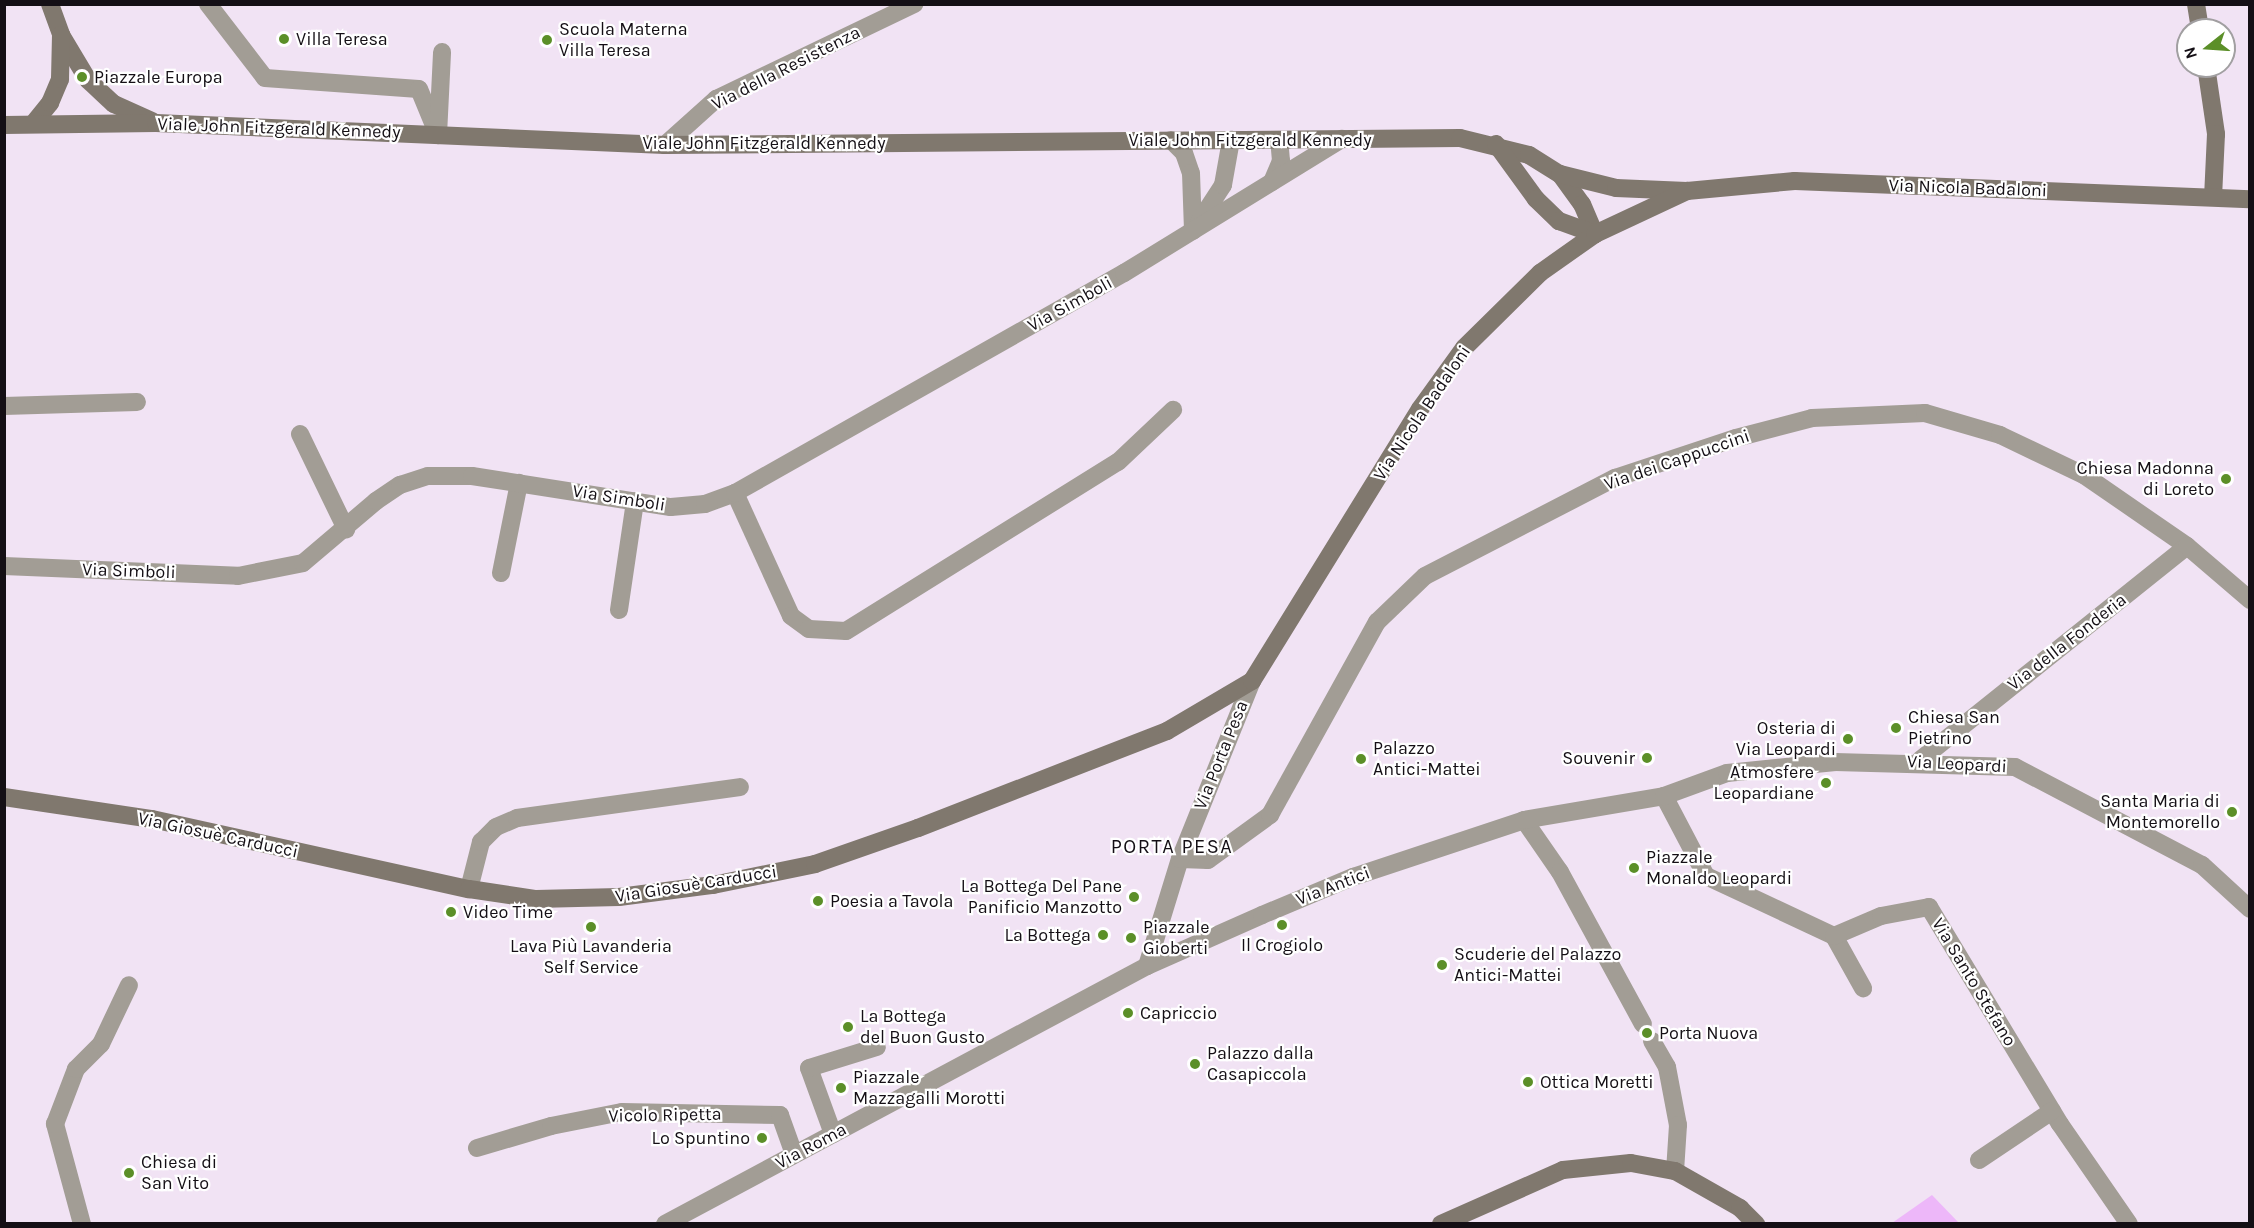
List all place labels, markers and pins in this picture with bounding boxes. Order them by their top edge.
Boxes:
place label: Scuola Materna Villa Teresa [559,19,688,62]
place label: Villa Teresa [296,28,388,50]
marker: Villa Teresa [277,32,291,46]
marker: Scuola Materna Villa Teresa [540,33,554,47]
place label: Piazzale Europa [94,66,223,88]
marker: Piazzale Europa [75,70,89,84]
place label: Chiesa Madonna di Loreto [2077,458,2214,500]
marker: Chiesa Madonna di Loreto [2219,472,2233,486]
place label: Chiesa San Pietrino [1908,707,2000,750]
place label: Osteria di Via Leopardi [1736,718,1836,760]
marker: Chiesa San Pietrino [1889,721,1903,735]
marker: Osteria di Via Leopardi [1841,732,1855,746]
place label: Palazzo Antici-Mattei [1373,738,1481,780]
place label: Souvenir [1562,747,1635,769]
marker: Souvenir [1640,751,1654,765]
marker: Palazzo Antici-Mattei [1354,752,1368,766]
place label: Atmosfere Leopardiane [1714,762,1814,804]
marker: Atmosfere Leopardiane [1819,776,1833,790]
place label: Santa Maria di Montemorello [2100,791,2220,834]
marker: Santa Maria di Montemorello [2225,805,2239,819]
place label: Piazzale Monaldo Leopardi [1646,847,1792,890]
marker: Piazzale Monaldo Leopardi [1627,861,1641,875]
place label: La Bottega Del Pane Panificio Manzotto [961,876,1122,918]
place label: Poesia a Tavola [830,890,953,912]
marker: La Bottega Del Pane Panificio Manzotto [1127,890,1141,904]
marker: Poesia a Tavola [811,894,825,908]
place label: Video Time [463,901,553,923]
marker: Video Time [444,905,458,919]
place label: Piazzale Gioberti [1143,917,1210,960]
marker: Il Crogiolo [1275,918,1289,932]
marker: Lava Più Lavanderia Self Service [584,920,598,934]
place label: La Bottega [1005,924,1091,946]
marker: La Bottega [1096,928,1110,942]
marker: Piazzale Gioberti [1124,931,1138,945]
place label: Il Crogiolo [1241,934,1323,956]
place label: Lava Più Lavanderia Self Service [510,936,672,978]
place label: Scuderie del Palazzo Antici-Mattei [1454,944,1621,986]
marker: Scuderie del Palazzo Antici-Mattei [1435,958,1449,972]
place label: Capriccio [1140,1002,1217,1024]
place label: La Bottega del Buon Gusto [860,1006,985,1048]
marker: Capriccio [1121,1006,1135,1020]
marker: La Bottega del Buon Gusto [841,1020,855,1034]
place label: Porta Nuova [1659,1022,1758,1044]
marker: Porta Nuova [1640,1026,1654,1040]
place label: Palazzo dalla Casapiccola [1207,1043,1314,1086]
marker: Palazzo dalla Casapiccola [1188,1057,1202,1071]
place label: Piazzale Mazzagalli Morotti [853,1067,1005,1110]
place label: Ottica Moretti [1540,1071,1654,1093]
marker: Ottica Moretti [1521,1075,1535,1089]
marker: Piazzale Mazzagalli Morotti [834,1081,848,1095]
place label: Lo Spuntino [651,1127,750,1149]
marker: Lo Spuntino [755,1131,769,1145]
place label: Chiesa di San Vito [141,1152,217,1194]
marker: Chiesa di San Vito [122,1166,136,1180]

